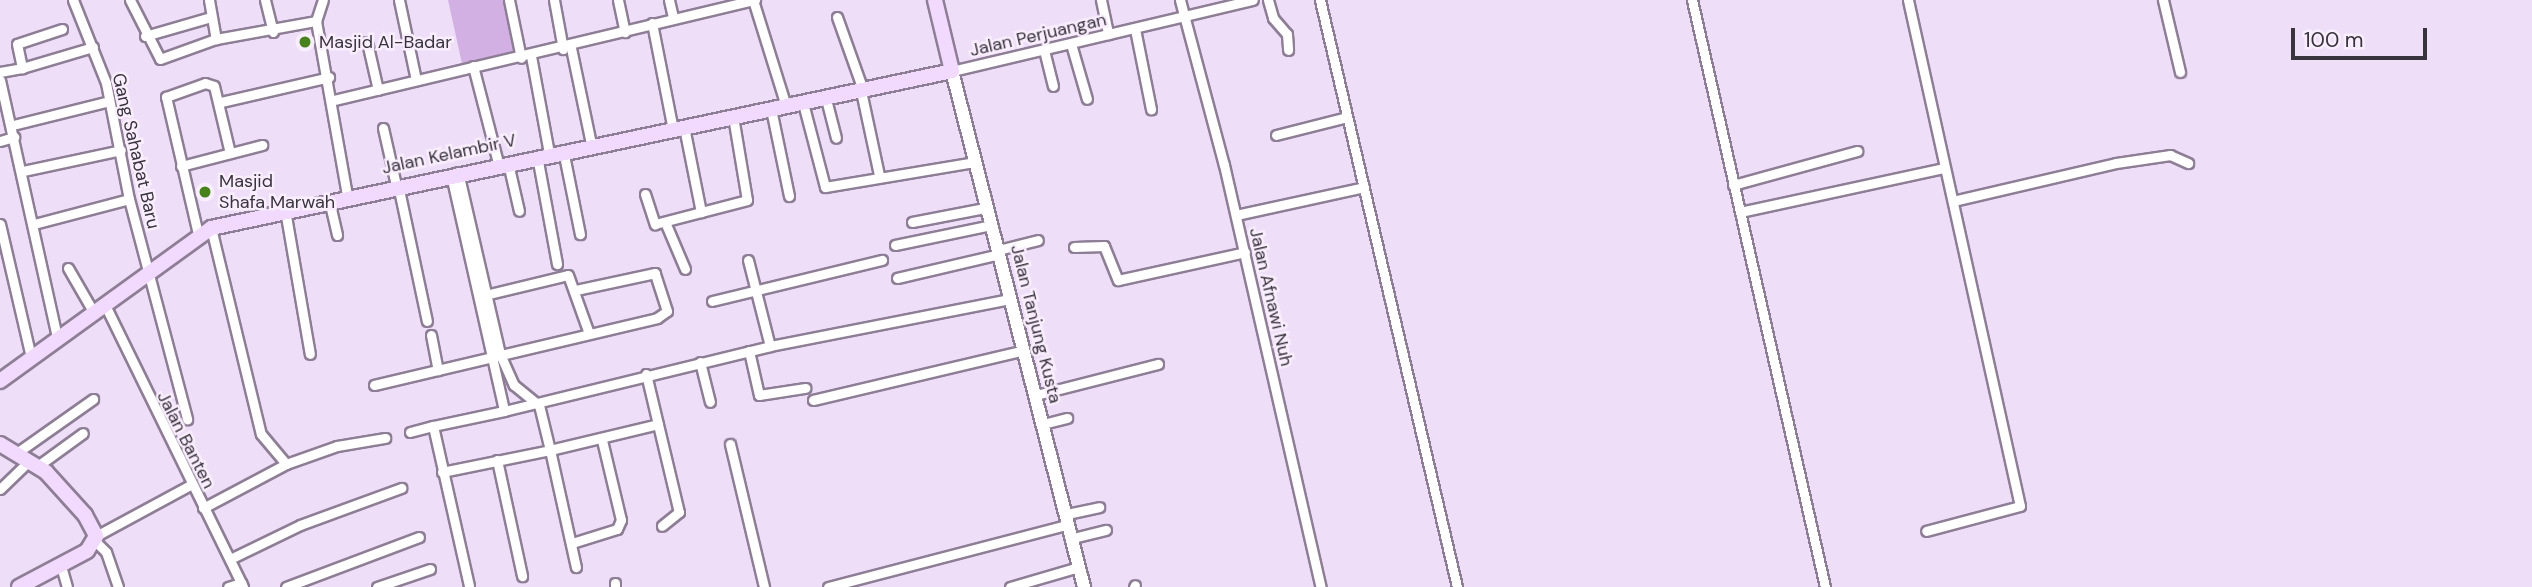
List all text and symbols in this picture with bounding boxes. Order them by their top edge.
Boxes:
street label: Jalan Perjuangan [968,9,1108,61]
scale bar [2294,14,2430,58]
text: 100 m [2304,26,2364,54]
place label: Masjid Al-Badar [319,31,452,53]
marker: Masjid Al-Badar [297,34,313,50]
street label: Gang Sahabat Baru [108,71,164,231]
street label: Jalan Kelambir V [380,129,518,179]
place label: Masjid Shafa Marwah [219,171,335,214]
marker: Masjid Shafa Marwah [197,184,213,200]
street label: Jalan Afnawi Nuh [1245,226,1297,368]
street label: Jalan Tanjung Kusta [1006,243,1066,405]
street label: Jalan Banten [152,388,220,492]

